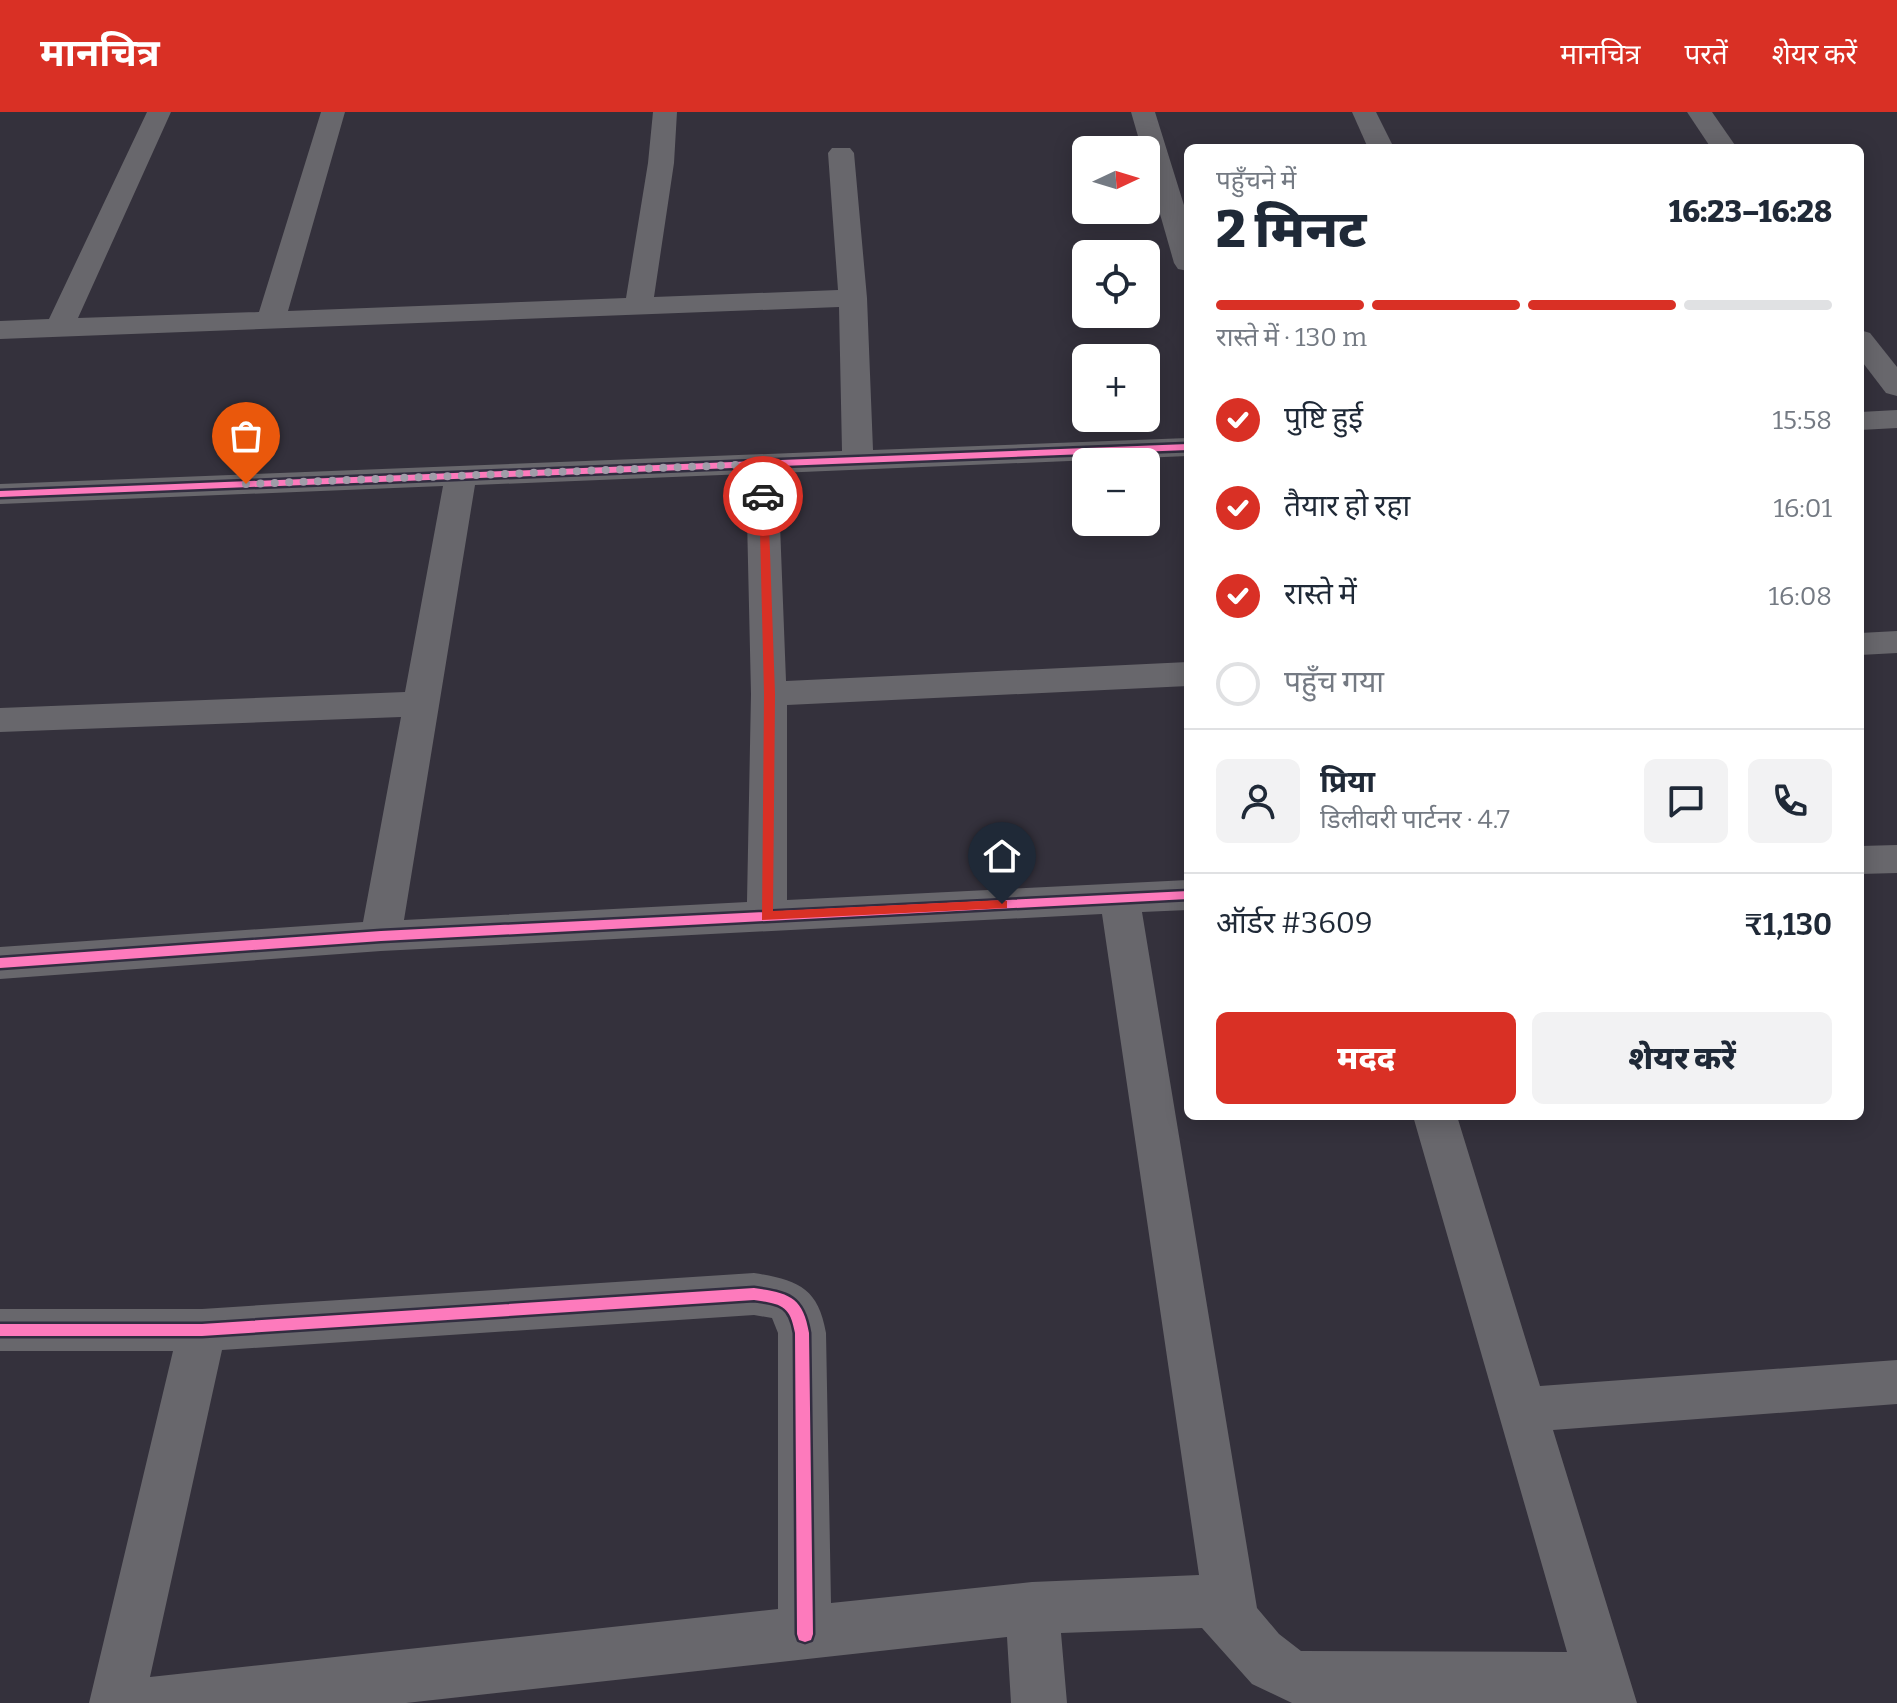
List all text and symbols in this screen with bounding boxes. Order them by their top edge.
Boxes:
text: मानचित्र [40,30,160,76]
text: मानचित्र [1560,38,1640,71]
text: परतें [1684,38,1728,71]
text: शेयर करें [1772,38,1857,71]
north arrow [1072,136,1160,224]
map controls [1072,136,1160,536]
text: पहुँचने में [1216,165,1296,196]
text: 16:23–16:28 [1669,194,1832,230]
text: 2 मिनट [1216,198,1367,261]
button: locate [1072,240,1160,328]
text: रास्ते में · 130 m [1216,322,1367,353]
button: + [1072,344,1160,432]
icon: check [1216,398,1260,442]
text: पुष्टि हुई [1284,400,1363,436]
pin [212,402,280,484]
text: 15:58 [1773,405,1832,436]
icon: bag [224,414,268,458]
button: − [1072,448,1160,536]
courier [723,456,803,536]
icon: car [741,474,785,518]
icon: check [1216,486,1260,530]
text: तैयार हो रहा [1284,488,1410,524]
text: 16:01 [1774,493,1832,524]
icon: check [1216,574,1260,618]
text: रास्ते में [1284,576,1357,612]
text: 16:08 [1768,581,1832,612]
text: पहुँच गया [1284,664,1384,700]
button: person [1216,759,1300,843]
button: chat [1644,759,1728,843]
button: phone [1748,759,1832,843]
text: प्रिया [1320,764,1375,800]
text: डिलीवरी पार्टनर · 4.7 [1320,804,1510,835]
pin [968,822,1036,904]
icon: home [980,834,1024,878]
text: ऑर्डर #3609 [1216,905,1373,941]
text: ₹1,130 [1744,907,1832,943]
button: मदद [1216,1012,1516,1104]
button: शेयर करें [1532,1012,1832,1104]

